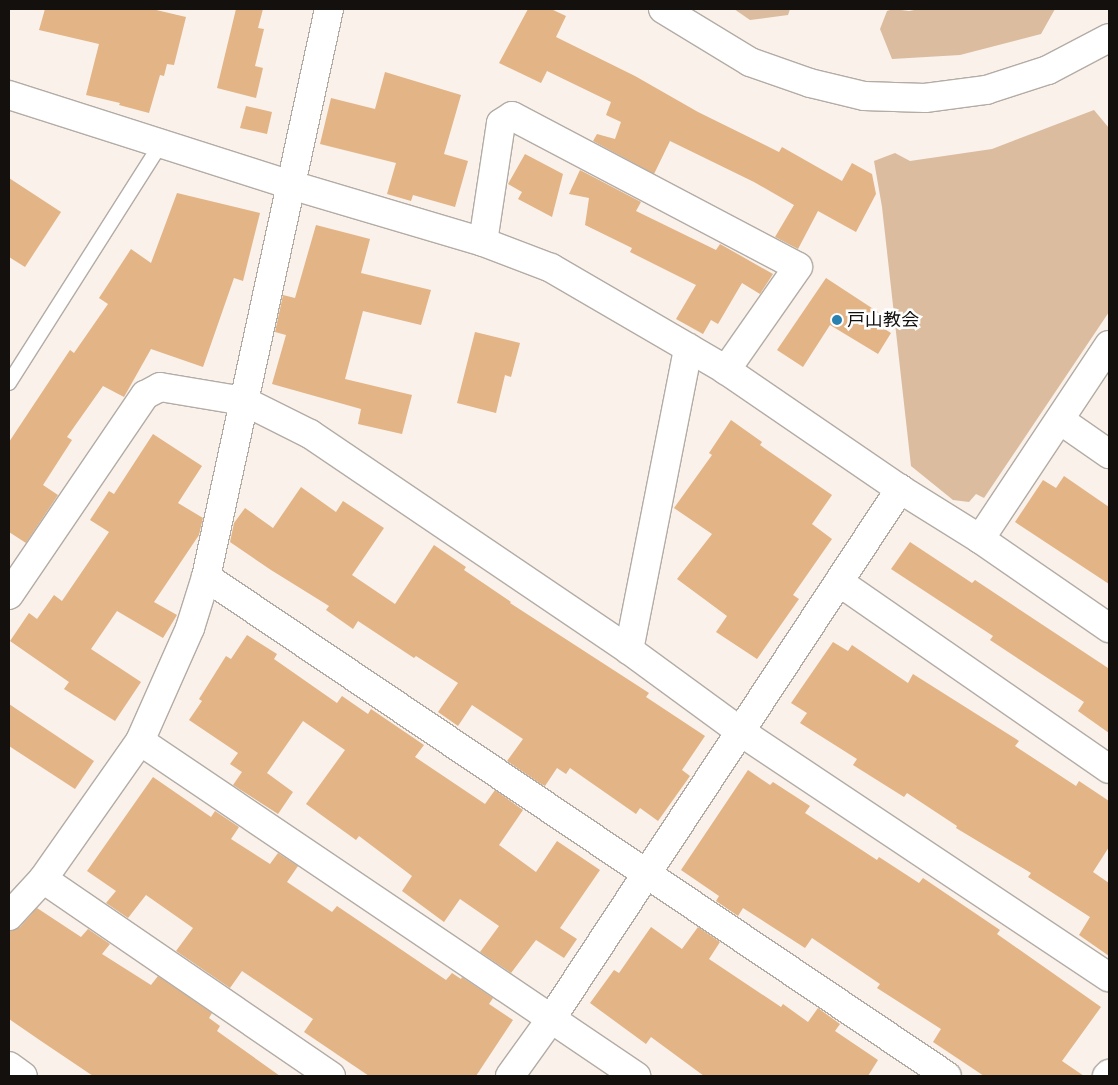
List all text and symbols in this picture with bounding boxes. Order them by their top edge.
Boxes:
place label: 戸山教会 [847,309,919,331]
marker: 戸山教会 [831,314,843,326]

